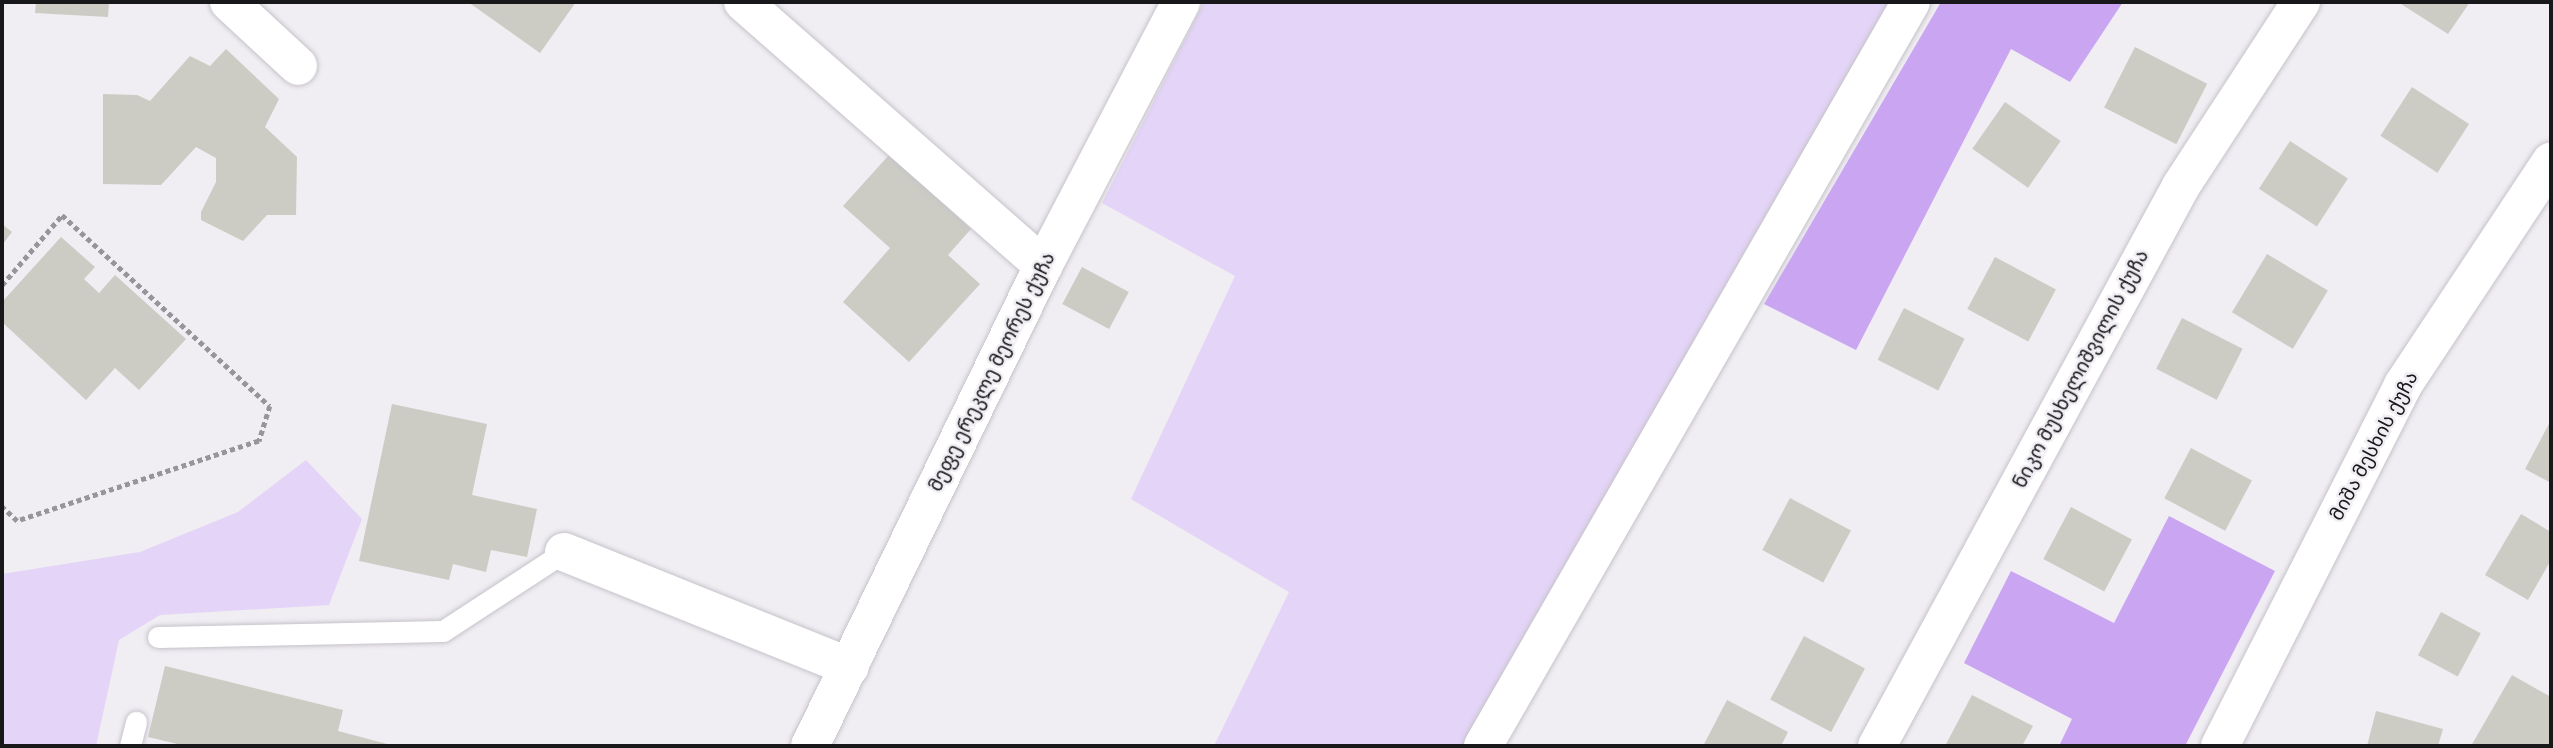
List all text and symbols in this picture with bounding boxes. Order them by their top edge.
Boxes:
street label: ნიკო მუსხელიშვილის ქუჩა [2008,246,2154,492]
street label: მეფე ერეკლე მეორეს ქუჩა [924,249,1060,495]
street label: მიშა მესხის ქუჩა [2325,368,2423,524]

